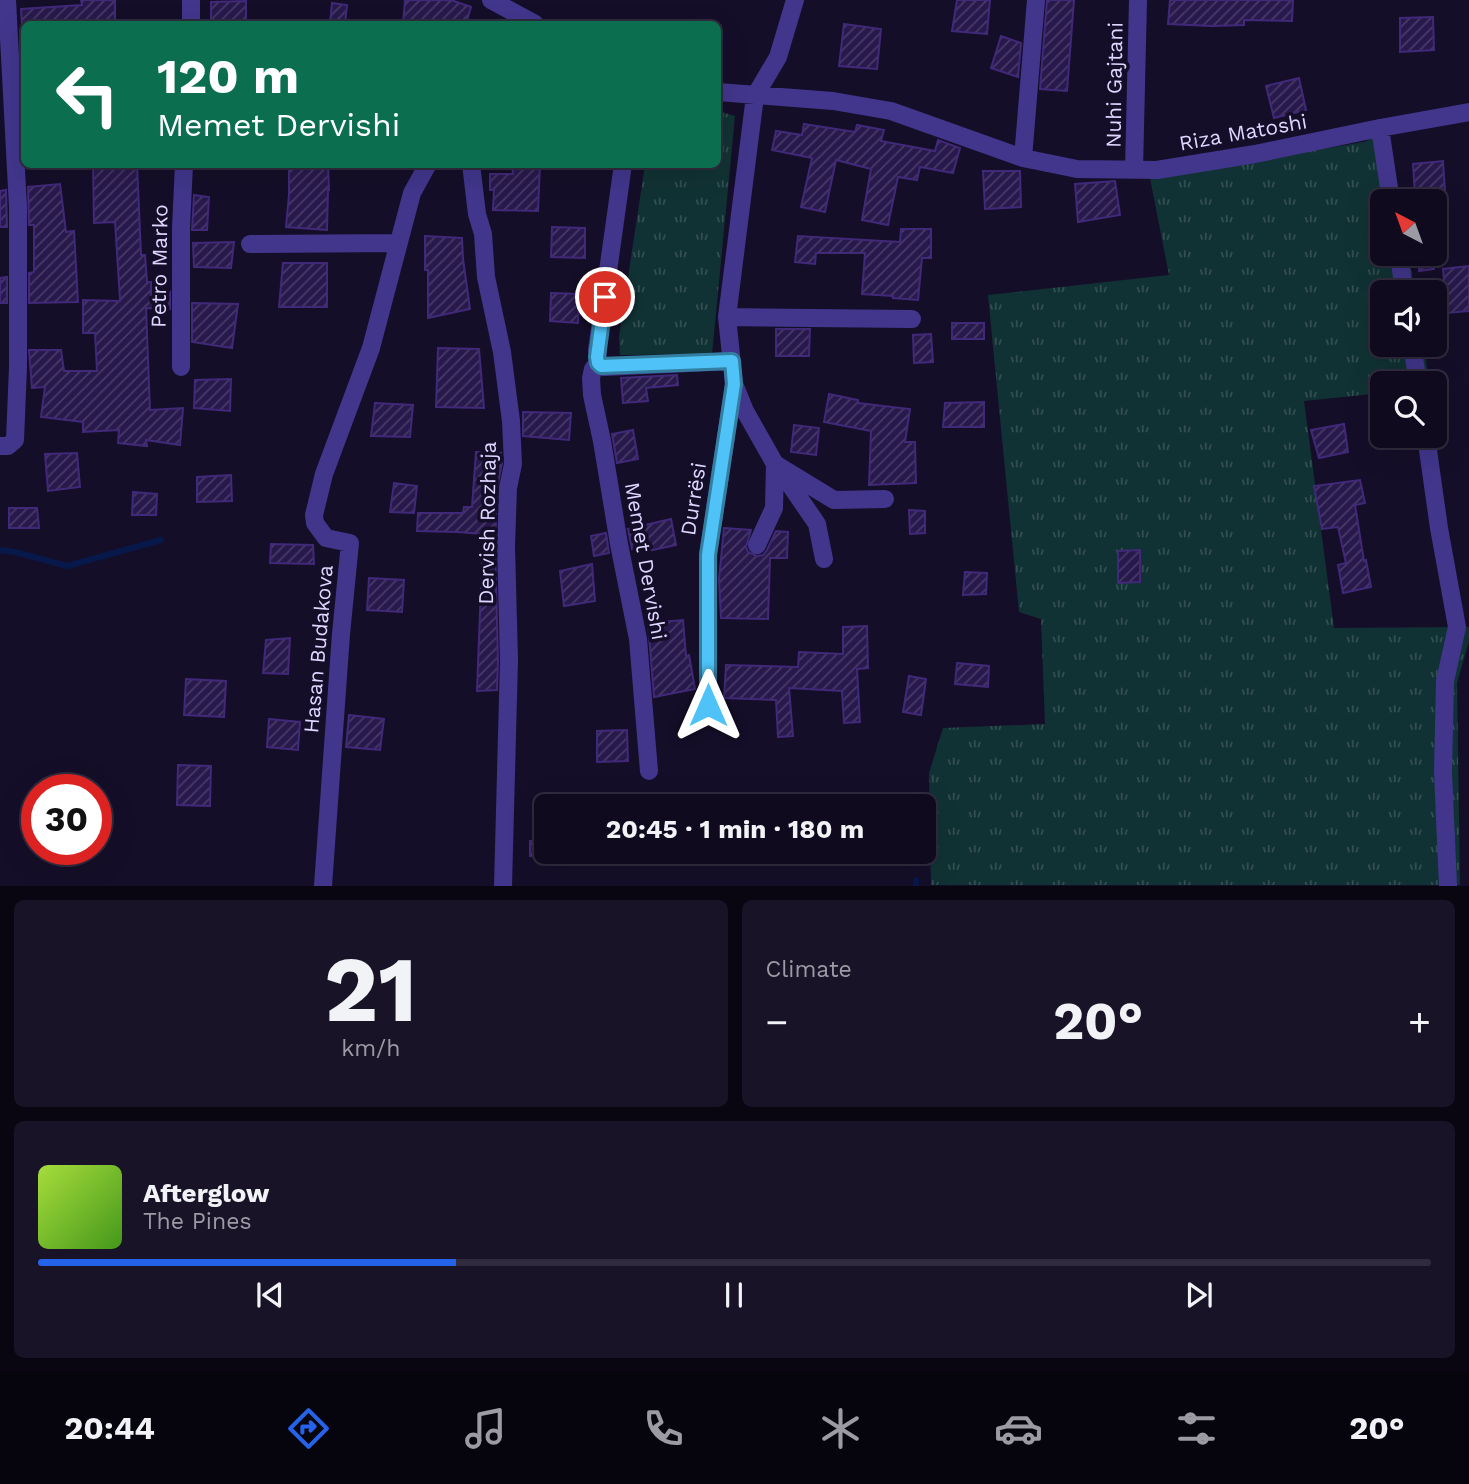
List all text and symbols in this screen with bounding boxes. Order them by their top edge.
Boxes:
street label: Nuhi Gajtani [1100,22,1128,148]
text: 120 m [157,47,299,105]
icon: left [42,49,133,140]
text: Memet Dervishi [157,106,400,144]
street label: Riza Matoshi [1177,108,1309,156]
north arrow [1370,189,1447,266]
map controls [1370,189,1447,448]
street label: Petro Marko [145,204,173,328]
pin [575,267,635,327]
icon: arrive [586,278,624,316]
button: sound [1370,280,1447,357]
button: search [1370,371,1447,448]
street label: Dervish Rozhaja [473,441,501,605]
street label: Durrësi [675,461,711,537]
street label: Memet Dervishi [620,480,672,642]
street label: Hasan Budakova [298,564,338,734]
position arrow [671,668,745,742]
speed limit sign: 30 [21,774,112,865]
text: 20:45 · 1 min · 180 m [606,814,864,844]
text: 21 [324,936,417,1043]
text: Climate [766,956,852,983]
text: 20° [1053,991,1143,1052]
text: − [766,1000,788,1044]
text: + [1408,1000,1431,1044]
text: km/h [341,1035,400,1062]
text: Afterglow [143,1178,269,1208]
text: The Pines [143,1208,252,1235]
icon: previous [251,1276,289,1314]
icon: pause [715,1276,753,1314]
icon: next [1180,1276,1218,1314]
icon: directions [284,1404,333,1453]
icon: music [461,1404,510,1453]
icon: phone [639,1404,688,1453]
icon: climate [816,1404,865,1453]
icon: car [994,1404,1043,1453]
icon: filters [1172,1404,1221,1453]
text: 20:44 [64,1409,155,1447]
text: 20° [1349,1409,1405,1447]

